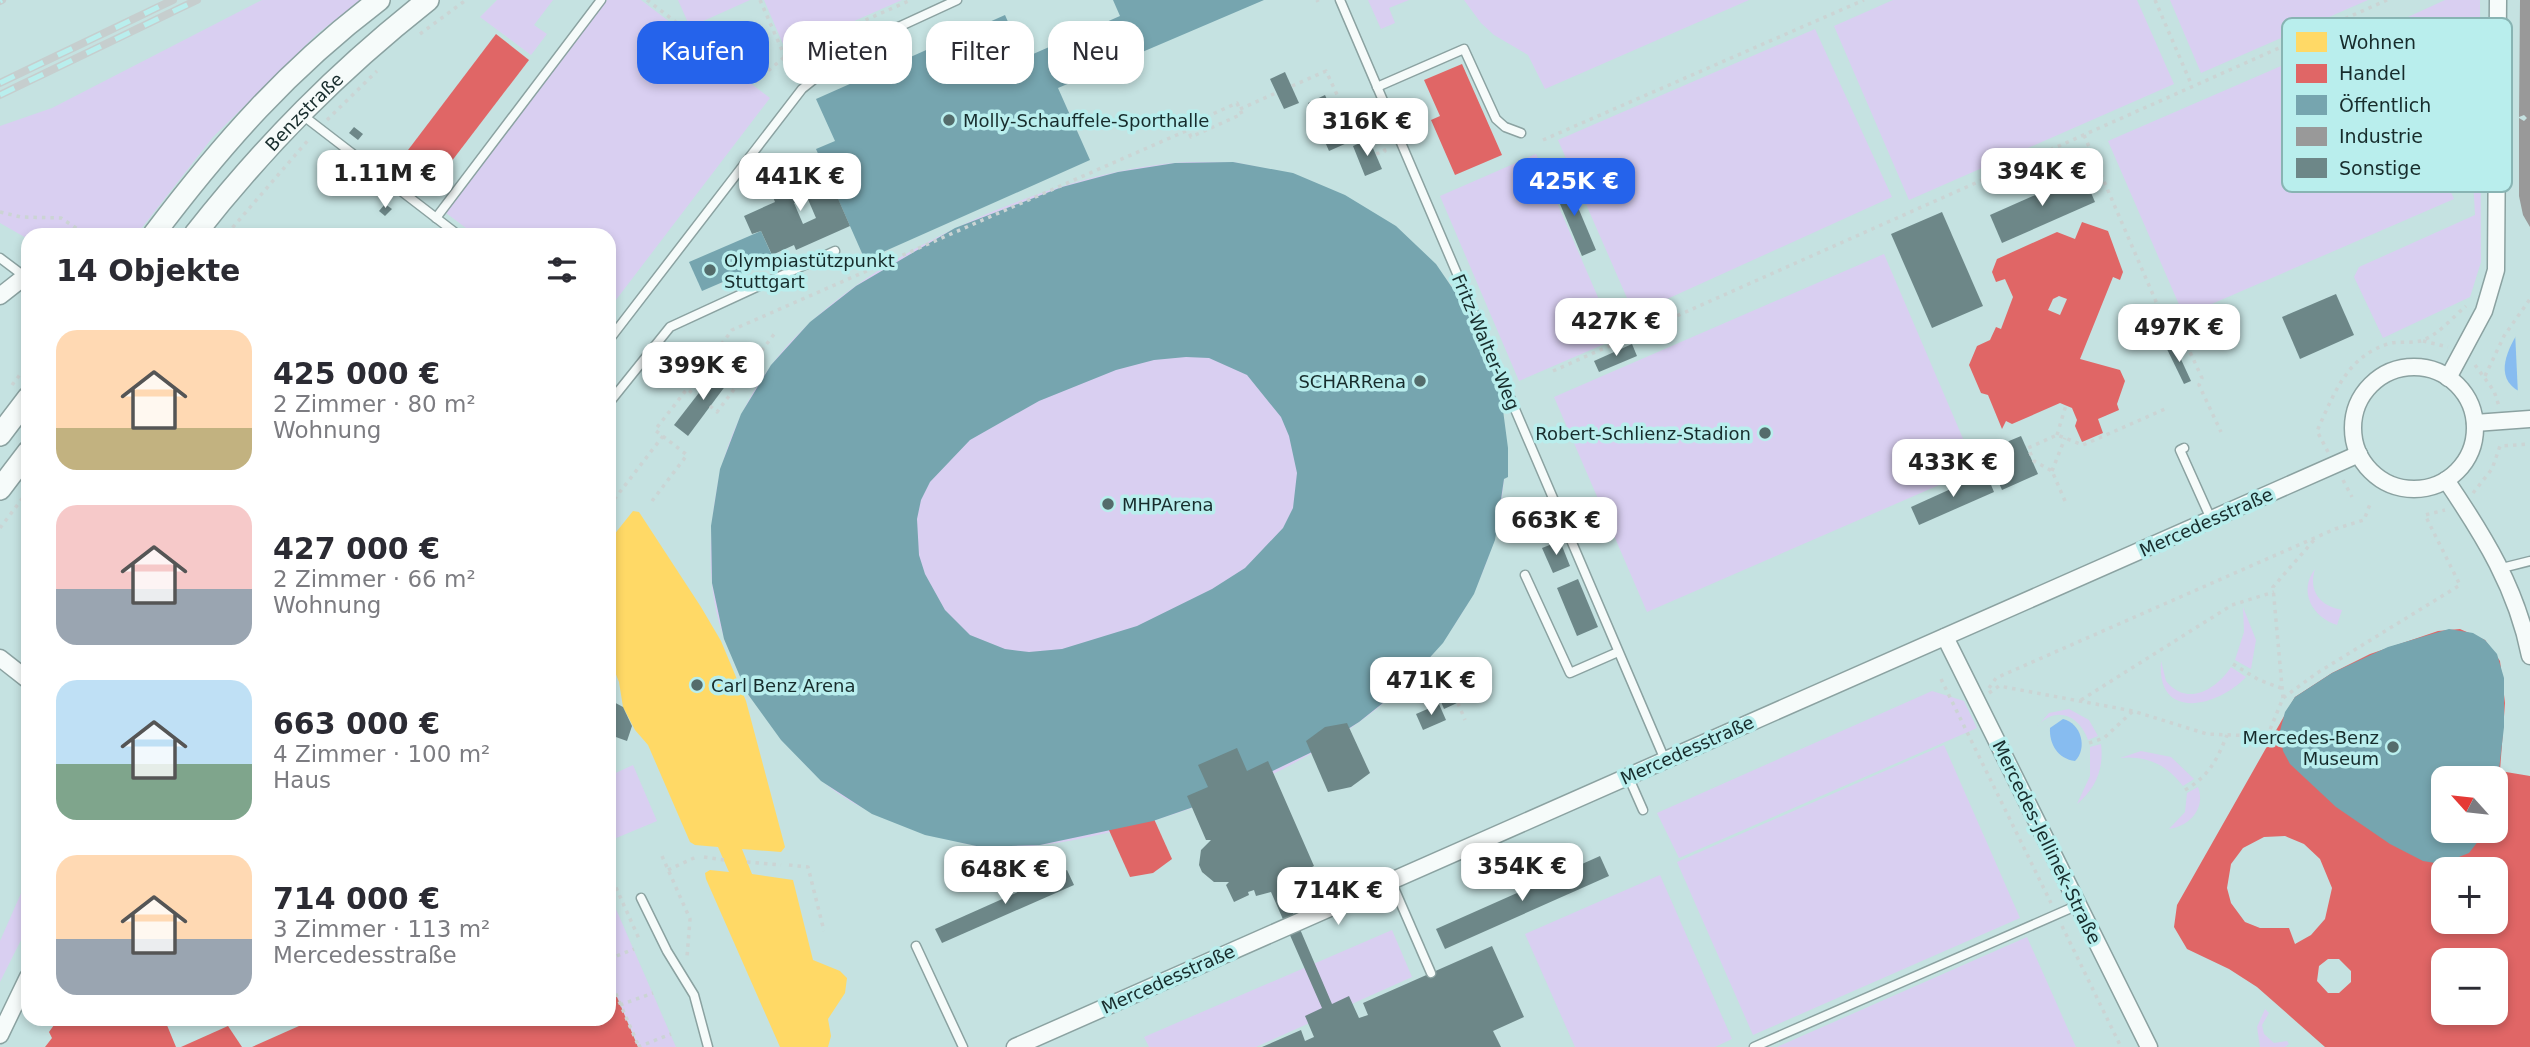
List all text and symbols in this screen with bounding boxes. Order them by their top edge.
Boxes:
legend [2282,18,2512,192]
chip: Kaufen [637,21,769,84]
chip: Mieten [783,21,912,84]
chip: Filter [926,21,1034,84]
chip: Neu [1048,21,1144,84]
text: Wohnen [2339,31,2416,53]
text: Handel [2339,62,2406,84]
street label: Benzstraße [261,68,347,155]
text: Öffentlich [2339,94,2431,116]
pin: 316K € [1310,99,1424,158]
text: 316K € [1322,108,1412,134]
place label: Molly-Schauffele-Sporthalle [963,110,1209,131]
marker: Molly-Schauffele-Sporthalle [941,112,957,128]
text: Industrie [2339,125,2423,147]
pin: 394K € [1985,148,2099,208]
pin: 1.11M € [320,150,450,210]
pin: 441K € [743,154,857,213]
text: Sonstige [2339,157,2421,179]
pin: 425K € [1517,158,1631,218]
text: 394K € [1997,158,2087,184]
text: 1.11M € [333,160,437,186]
text: 441K € [755,163,845,189]
text: 425K € [1529,168,1619,194]
place label: Olympiastützpunkt Stuttgart [724,250,895,292]
icon: filters [543,251,581,289]
text: 14 Objekte [56,253,240,288]
marker: Olympiastützpunkt Stuttgart [702,262,718,278]
street label: Fritz-Walter-Weg [1448,271,1524,413]
pin: 427K € [1559,298,1673,358]
pin: 497K € [2122,304,2236,364]
text: 427K € [1571,308,1661,334]
text: 497K € [2134,314,2224,340]
pin: 399K € [646,342,760,402]
text: 399K € [658,352,748,378]
text: 425 000 € [273,356,440,391]
icon: home [112,358,196,442]
place label: SCHARRena [1298,371,1406,392]
marker: SCHARRena [1412,373,1428,389]
text: 2 Zimmer · 80 m² [273,391,476,417]
text: Wohnung [273,417,381,443]
place label: Robert-Schlienz-Stadion [1535,423,1751,444]
marker: Robert-Schlienz-Stadion [1757,425,1773,441]
pin: 433K € [1896,440,2010,499]
text: 433K € [1908,449,1998,475]
street label: Mercedesstraße [2136,483,2276,561]
place label: MHPArena [1122,494,1214,515]
marker: MHPArena [1100,496,1116,512]
pin: 663K € [1499,498,1613,557]
text: 663K € [1511,507,1601,533]
text: 427 000 € [273,531,440,566]
icon: home [112,533,196,617]
text: 2 Zimmer · 66 m² [273,566,476,592]
text: Wohnung [273,592,381,618]
pin: 471K € [1374,658,1488,717]
text: 471K € [1386,667,1476,693]
place label: Carl Benz Arena [711,675,856,696]
marker: Carl Benz Arena [689,677,705,693]
text: 663 000 € [273,706,440,741]
icon: home [112,708,196,792]
street label: Mercedesstraße [1617,711,1757,789]
place label: Mercedes-Benz Museum [2242,727,2379,769]
street label: Mercedes-Jellinek-Straße [1988,737,2106,947]
marker: Mercedes-Benz Museum [2385,739,2401,755]
text: 4 Zimmer · 100 m² [273,741,490,767]
north arrow [2431,766,2508,844]
map controls [2431,766,2508,1025]
text: Haus [273,767,331,793]
pin: 354K € [1465,844,1579,903]
pin: 648K € [948,846,1062,906]
text: 354K € [1477,853,1567,879]
text: 648K € [960,856,1050,882]
button: + [2431,857,2508,934]
pin: 714K € [1281,867,1395,927]
text: 714K € [1293,877,1383,903]
text: 714 000 € [273,881,440,916]
icon: home [112,883,196,967]
text: 3 Zimmer · 113 m² [273,916,490,942]
street label: Mercedesstraße [1098,940,1238,1018]
text: Mercedesstraße [273,942,457,968]
button: − [2431,948,2508,1025]

